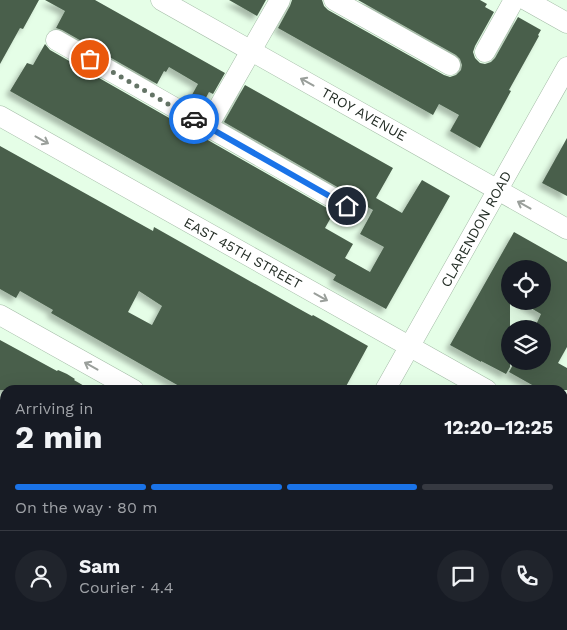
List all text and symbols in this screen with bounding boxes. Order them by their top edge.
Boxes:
pin [69,38,111,80]
icon: bag [76,45,104,73]
one-way arrow [299,77,314,87]
street label: TROY AVENUE [319,84,409,144]
courier [169,94,219,144]
icon: car [180,105,208,133]
one-way arrow [35,135,49,145]
street label: CLARENDON ROAD [437,168,515,290]
pin [326,185,368,227]
icon: home [333,192,361,220]
one-way arrow [518,199,532,209]
street label: EAST 45TH STREET [181,214,305,292]
map controls [501,260,551,370]
button: locate [501,260,551,310]
one-way arrow [313,293,328,302]
button: layers [501,320,551,370]
one-way arrow [84,361,99,371]
text: Arriving in [15,399,93,418]
text: 12:20–12:25 [444,416,553,439]
text: 2 min [15,418,103,456]
text: On the way · 80 m [15,498,158,517]
button: person [15,550,67,602]
button: chat [437,550,489,602]
button: phone [501,550,553,602]
text: Sam [79,555,120,578]
text: Courier · 4.4 [79,578,174,597]

